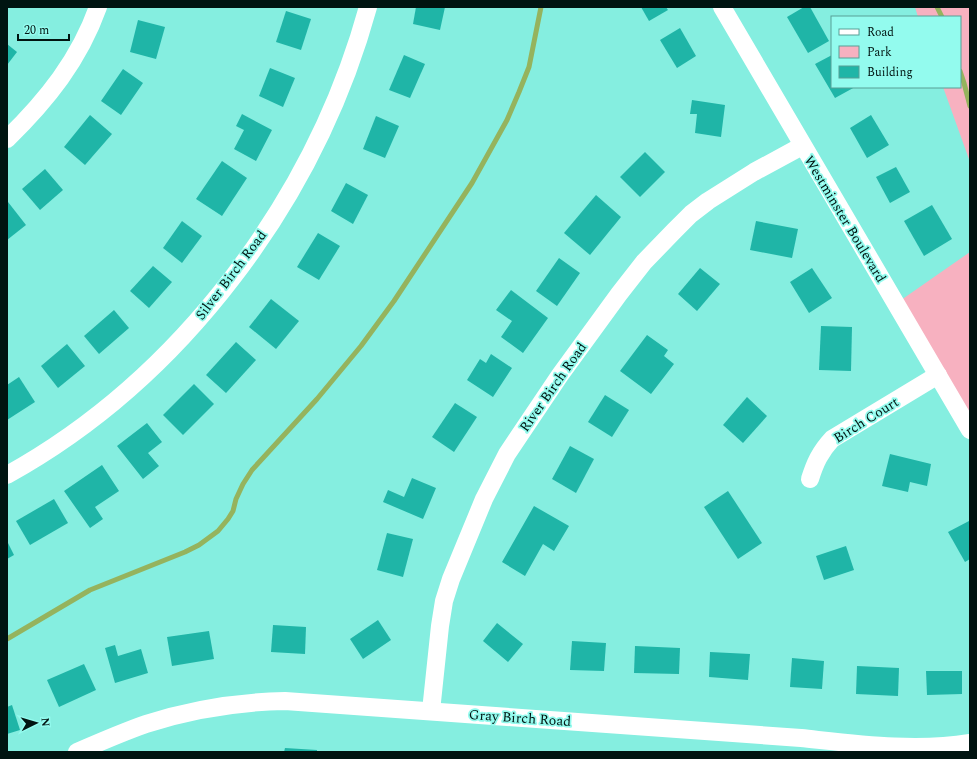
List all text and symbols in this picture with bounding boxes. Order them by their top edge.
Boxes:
scale bar [18,16,69,42]
legend [831,16,961,88]
text: 20 m [24,21,49,40]
text: Road [867,23,894,42]
text: Park [867,43,892,62]
text: Building [867,63,913,82]
street label: Westminster Boulevard [799,151,891,287]
street label: Silver Birch Road [190,226,272,324]
street label: River Birch Road [514,338,592,436]
street label: Birch Court [829,392,903,448]
north arrow [16,703,56,743]
street label: Gray Birch Road [468,704,572,732]
text: N [37,717,54,727]

